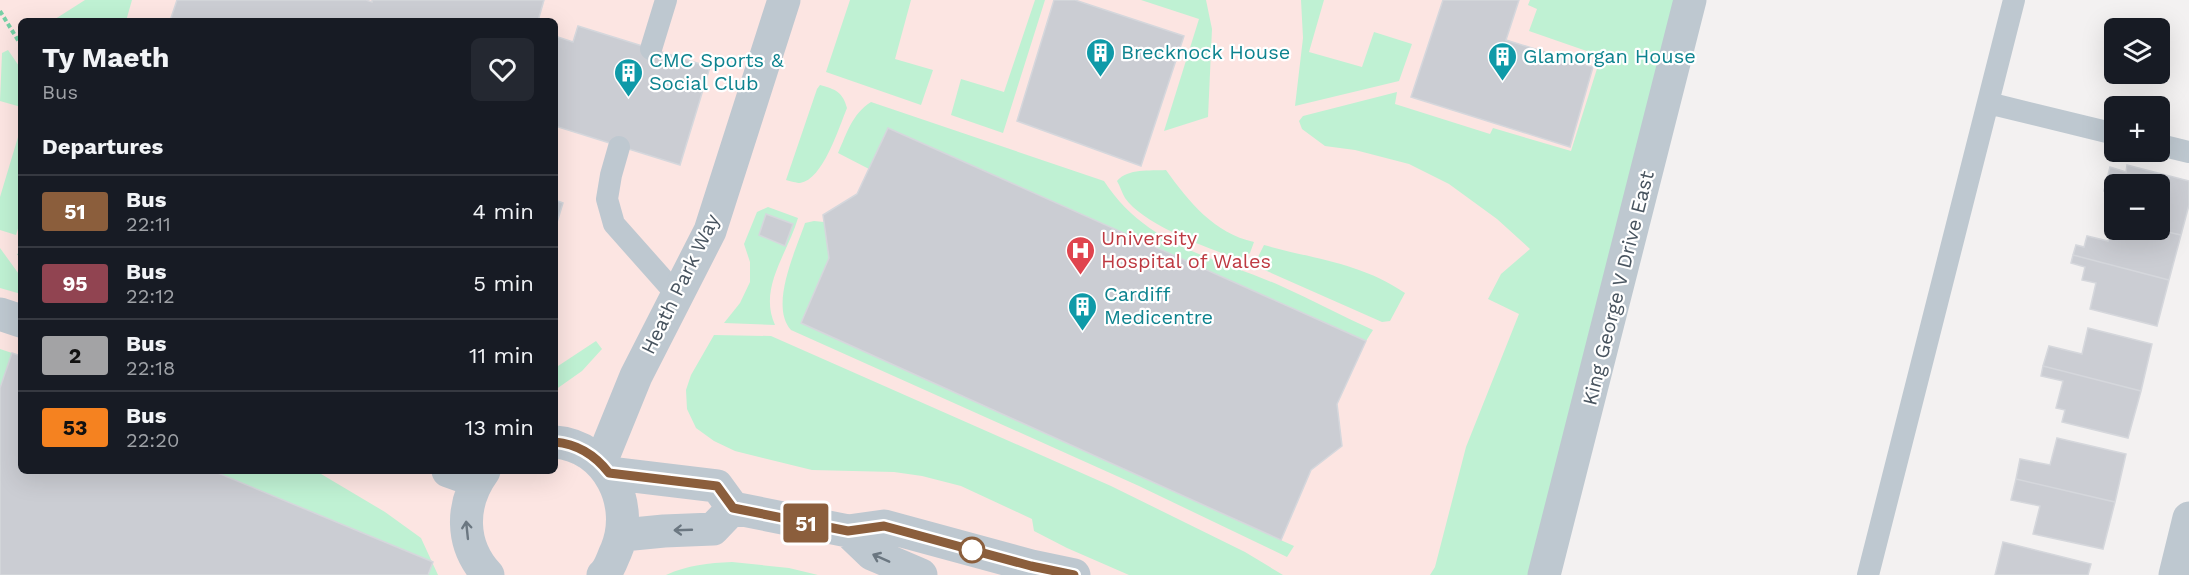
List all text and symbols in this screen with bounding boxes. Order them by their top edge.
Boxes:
map controls [2104,18,2170,240]
button: layers [2104,18,2170,84]
building icon: Brecknock House [1084,36,1116,78]
button: heart [471,38,534,101]
place label: Brecknock House [1121,40,1290,64]
building icon: Glamorgan House [1486,40,1518,82]
text: Ty Maeth [42,41,169,74]
place label: Glamorgan House [1523,44,1696,68]
place label: CMC Sports & Social Club [649,48,784,95]
building icon: CMC Sports & Social Club [612,56,644,98]
text: Bus [42,80,78,104]
button: + [2104,96,2170,162]
text: Departures [42,134,163,159]
street label: King George V Drive East [1577,168,1659,408]
button: − [2104,174,2170,240]
text: Bus [126,187,166,212]
text: 51 [64,199,86,224]
text: 4 min [473,199,534,224]
street label: Heath Park Way [636,209,725,358]
text: 22:11 [126,212,171,236]
place label: University Hospital of Wales [1101,226,1271,273]
hospital icon: University Hospital of Wales [1064,234,1096,276]
text: Bus [126,259,166,284]
text: 95 [62,271,88,296]
text: 5 min [473,271,534,296]
place label: Cardiff Medicentre [1104,282,1213,329]
text: 22:12 [126,284,175,308]
building icon: Cardiff Medicentre [1067,290,1099,332]
text: Bus [126,331,166,356]
text: 2 [69,343,81,368]
text: 11 min [469,343,534,368]
text: 22:18 [126,356,175,380]
text: Bus [126,403,166,428]
text: 53 [63,415,87,440]
text: 13 min [465,415,534,440]
text: 22:20 [126,428,179,452]
line badge: 51 [779,504,833,542]
text: 51 [795,511,817,536]
one-way arrow [461,521,472,541]
one-way arrow [674,524,694,536]
unlabelled marker [959,537,985,563]
one-way arrow [872,552,891,563]

